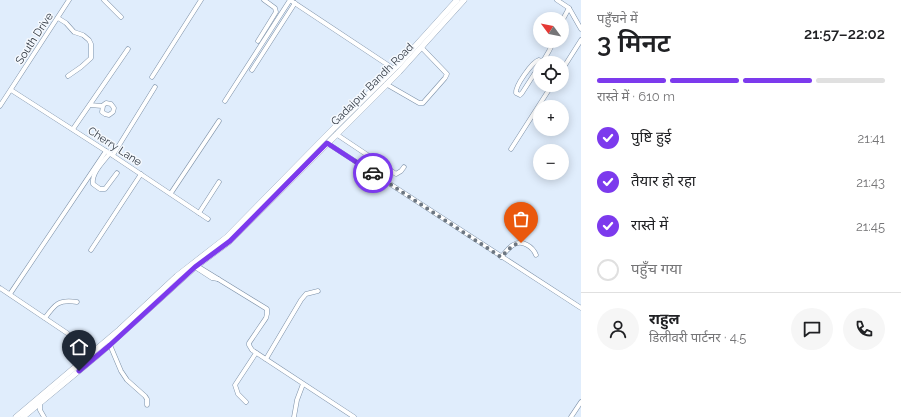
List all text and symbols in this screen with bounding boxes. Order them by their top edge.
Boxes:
street label: South Drive [13,10,56,67]
text: पहुँचने में [597,11,638,26]
north arrow [533,12,569,48]
map controls [533,12,569,180]
text: 21:57–22:02 [804,25,885,43]
text: 3 मिनट [597,28,670,58]
street label: Gadaipur Bandh Road [329,40,416,128]
button: locate [533,56,569,92]
text: रास्ते में · 610 m [597,89,675,104]
button: + [533,100,569,136]
street label: Cherry Lane [85,124,145,169]
icon: check [597,127,619,149]
text: पुष्टि हुई [631,128,671,146]
text: 21:41 [858,131,885,146]
button: − [533,144,569,180]
courier [353,153,393,193]
icon: car [362,162,384,184]
icon: check [597,171,619,193]
text: तैयार हो रहा [631,172,696,190]
text: 21:43 [856,175,885,190]
pin [504,202,538,243]
icon: bag [510,208,532,230]
icon: check [597,215,619,237]
text: रास्ते में [631,216,668,234]
text: 21:45 [856,219,885,234]
text: पहुँच गया [631,260,682,278]
button: person [597,308,639,350]
button: chat [791,308,833,350]
button: phone [843,308,885,350]
text: राहुल [649,310,680,328]
pin [62,330,96,371]
text: डिलीवरी पार्टनर · 4.5 [649,330,746,345]
icon: home [68,336,90,358]

